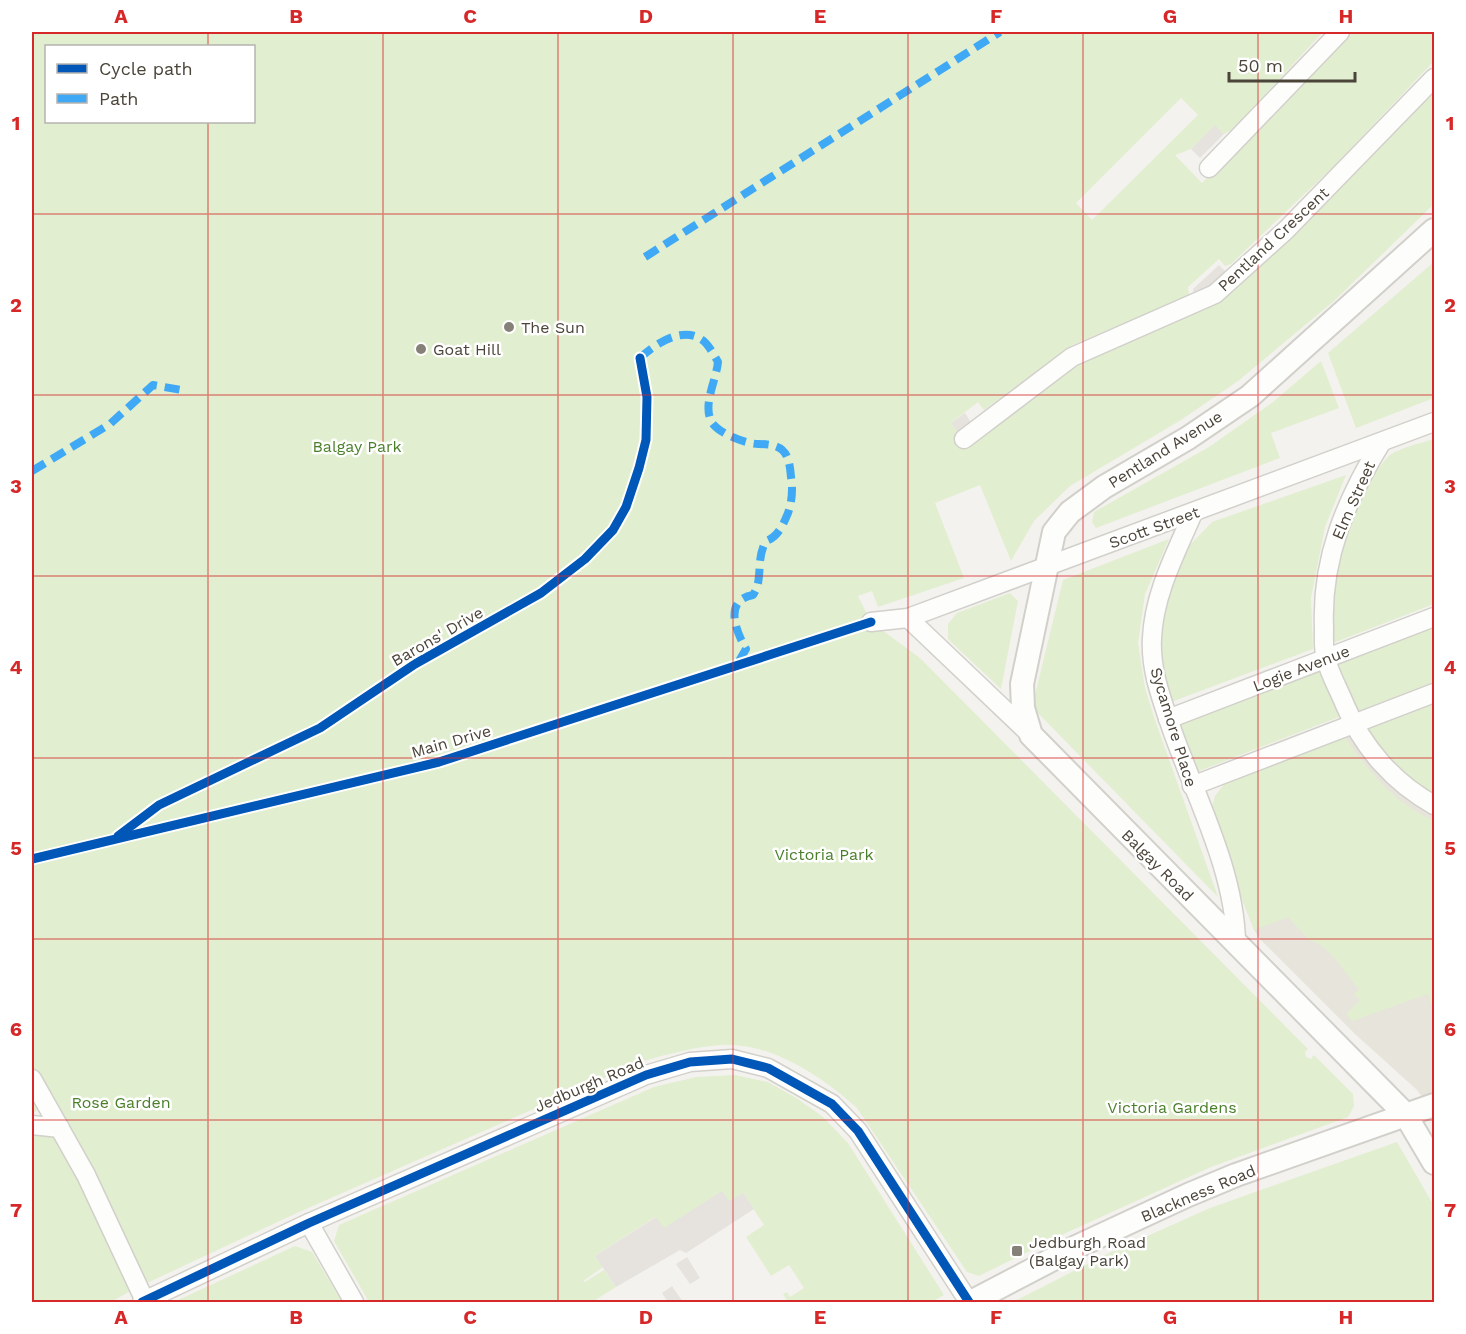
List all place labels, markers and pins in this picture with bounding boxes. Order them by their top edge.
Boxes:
place label: The Sun [521,318,585,337]
marker: The Sun [502,320,516,334]
place label: Goat Hill [433,340,501,359]
marker: Goat Hill [414,342,428,356]
place label: Jedburgh Road (Balgay Park) [1029,1233,1146,1270]
marker: Jedburgh Road (Balgay Park) [1010,1244,1024,1258]

